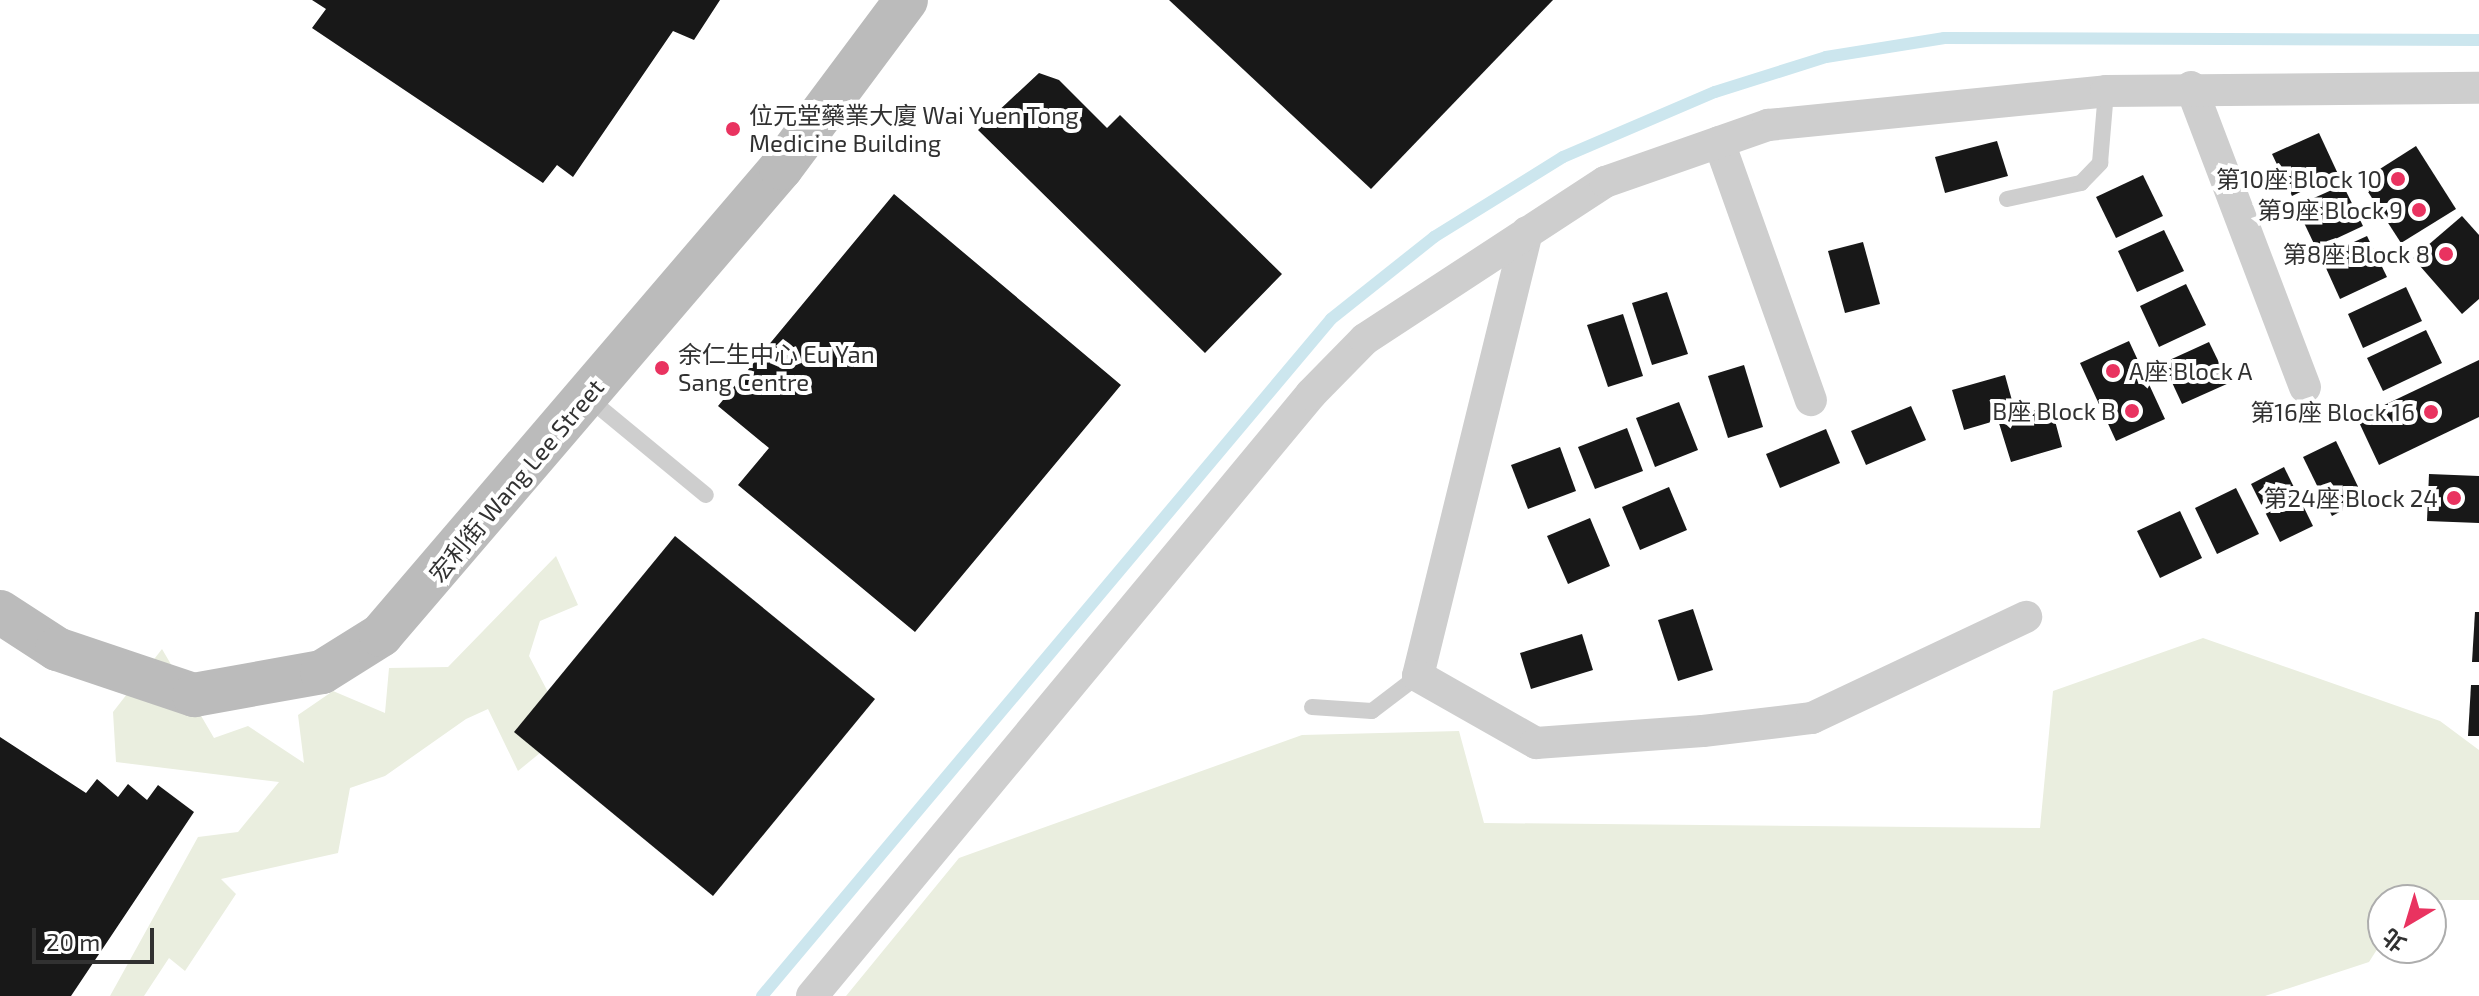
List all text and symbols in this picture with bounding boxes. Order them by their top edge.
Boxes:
place label: 位元堂藥業大廈 Wai Yuen Tong Medicine Building [749,101,1080,157]
marker: 位元堂藥業大廈 Wai Yuen Tong Medicine Building [724,120,742,138]
place label: 第10座 Block 10 [2216,165,2382,193]
marker: 第10座 Block 10 [2389,170,2407,188]
place label: 第9座 Block 9 [2257,196,2403,224]
marker: 第9座 Block 9 [2410,201,2428,219]
place label: 第8座 Block 8 [2283,240,2430,268]
marker: 第8座 Block 8 [2437,245,2455,263]
place label: 余仁生中心 Eu Yan Sang Centre [678,340,875,396]
place label: A座 Block A [2129,357,2253,385]
marker: 余仁生中心 Eu Yan Sang Centre [653,359,671,377]
marker: A座 Block A [2104,362,2122,380]
street label: 宏利街 Wang Lee Street [423,373,609,587]
place label: B座 Block B [1992,397,2116,425]
place label: 第16座 Block 16 [2250,398,2415,426]
marker: B座 Block B [2123,402,2141,420]
marker: 第16座 Block 16 [2422,403,2440,421]
place label: 第24座 Block 24 [2263,484,2438,512]
marker: 第24座 Block 24 [2445,489,2463,507]
north arrow [2367,884,2447,964]
scale bar [36,912,158,962]
text: 北 [2377,924,2410,958]
text: 20 m [46,927,100,956]

